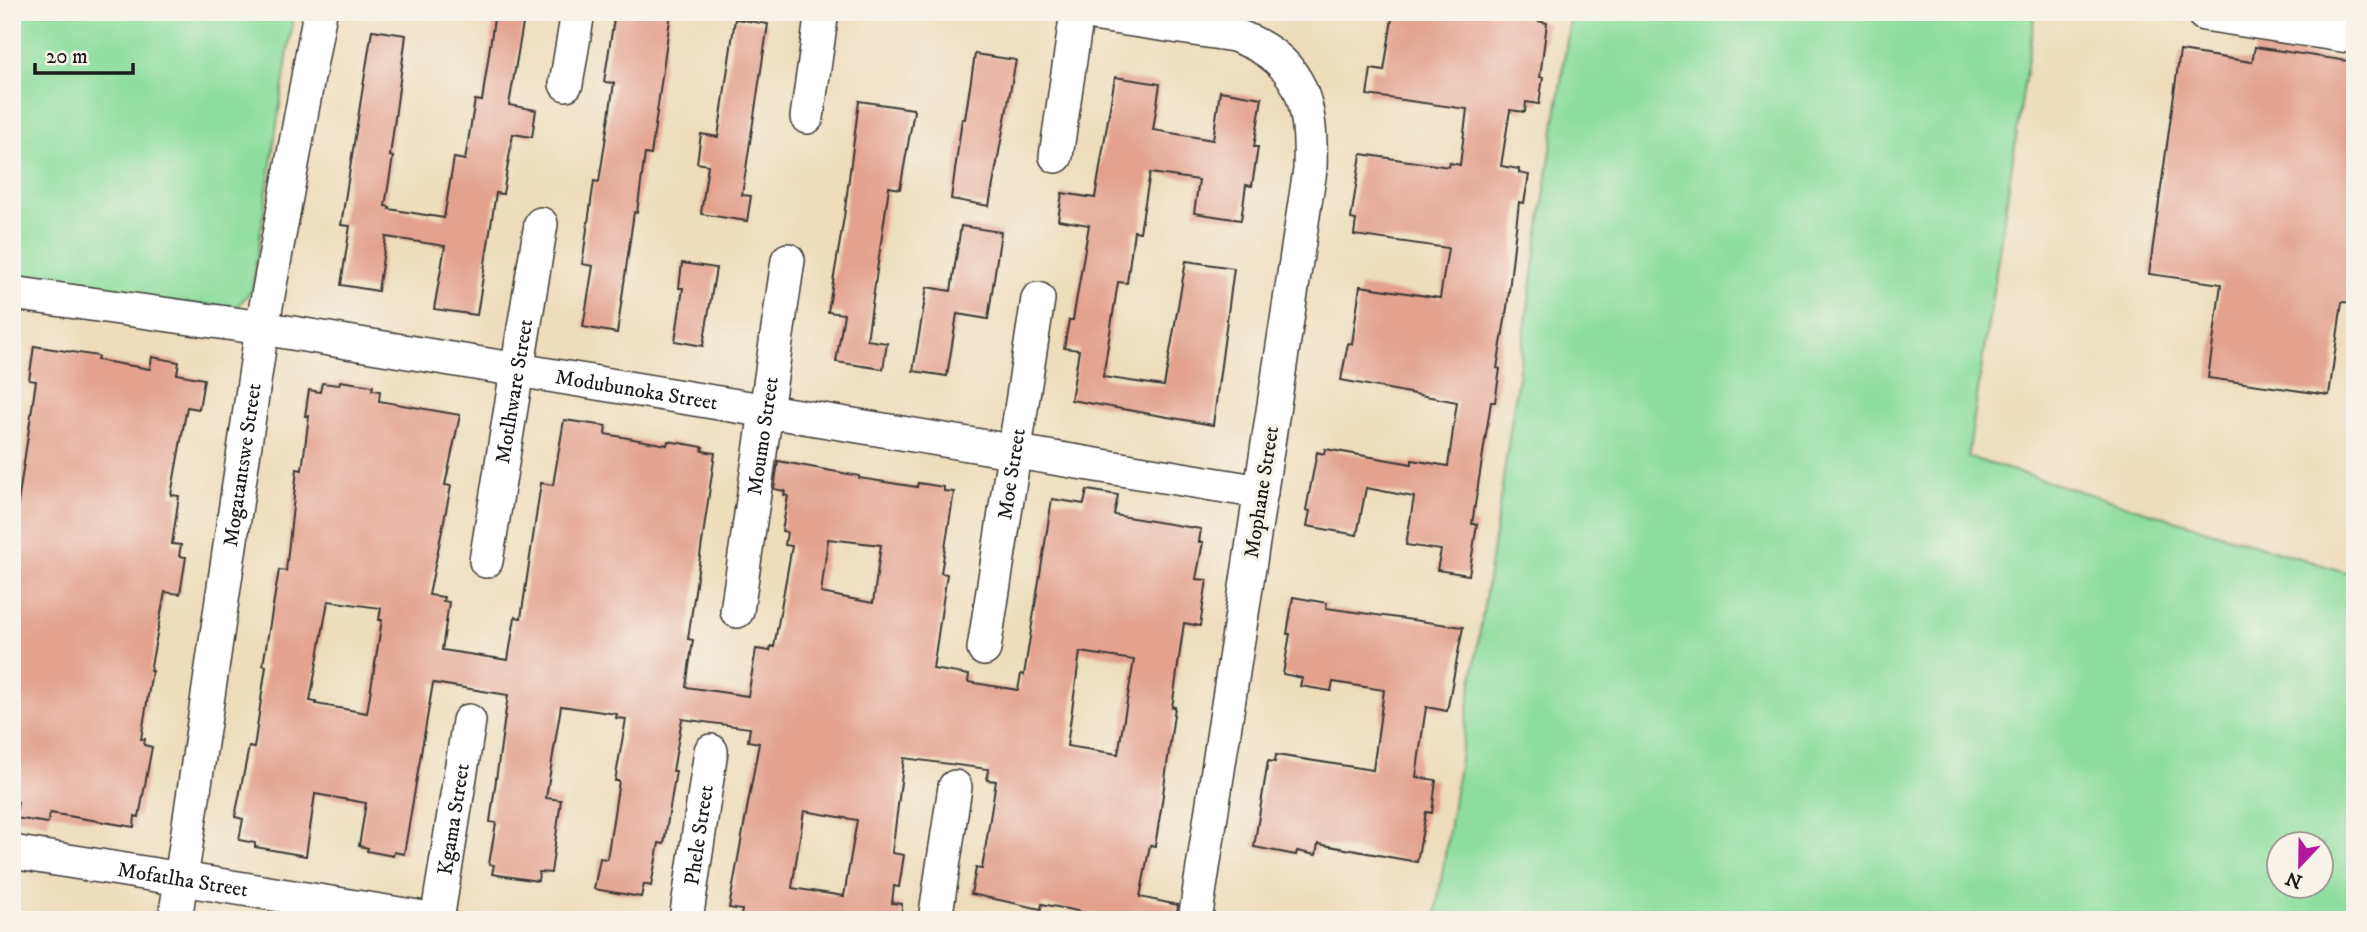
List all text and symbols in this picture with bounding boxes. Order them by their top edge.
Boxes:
scale bar [35,32,133,76]
text: 20 m [46,44,88,70]
street label: Motlhware Street [490,317,539,466]
street label: Modubunoka Street [553,364,720,417]
street label: Moumo Street [742,375,785,497]
street label: Mogatantswe Street [218,381,268,548]
street label: Mophane Street [1239,424,1285,560]
street label: Moe Street [992,426,1032,522]
street label: Kgama Street [432,761,476,877]
street label: Phele Street [679,783,720,887]
north arrow [2266,830,2336,900]
street label: Mofatlha Street [116,857,250,904]
text: N [2282,866,2306,893]

